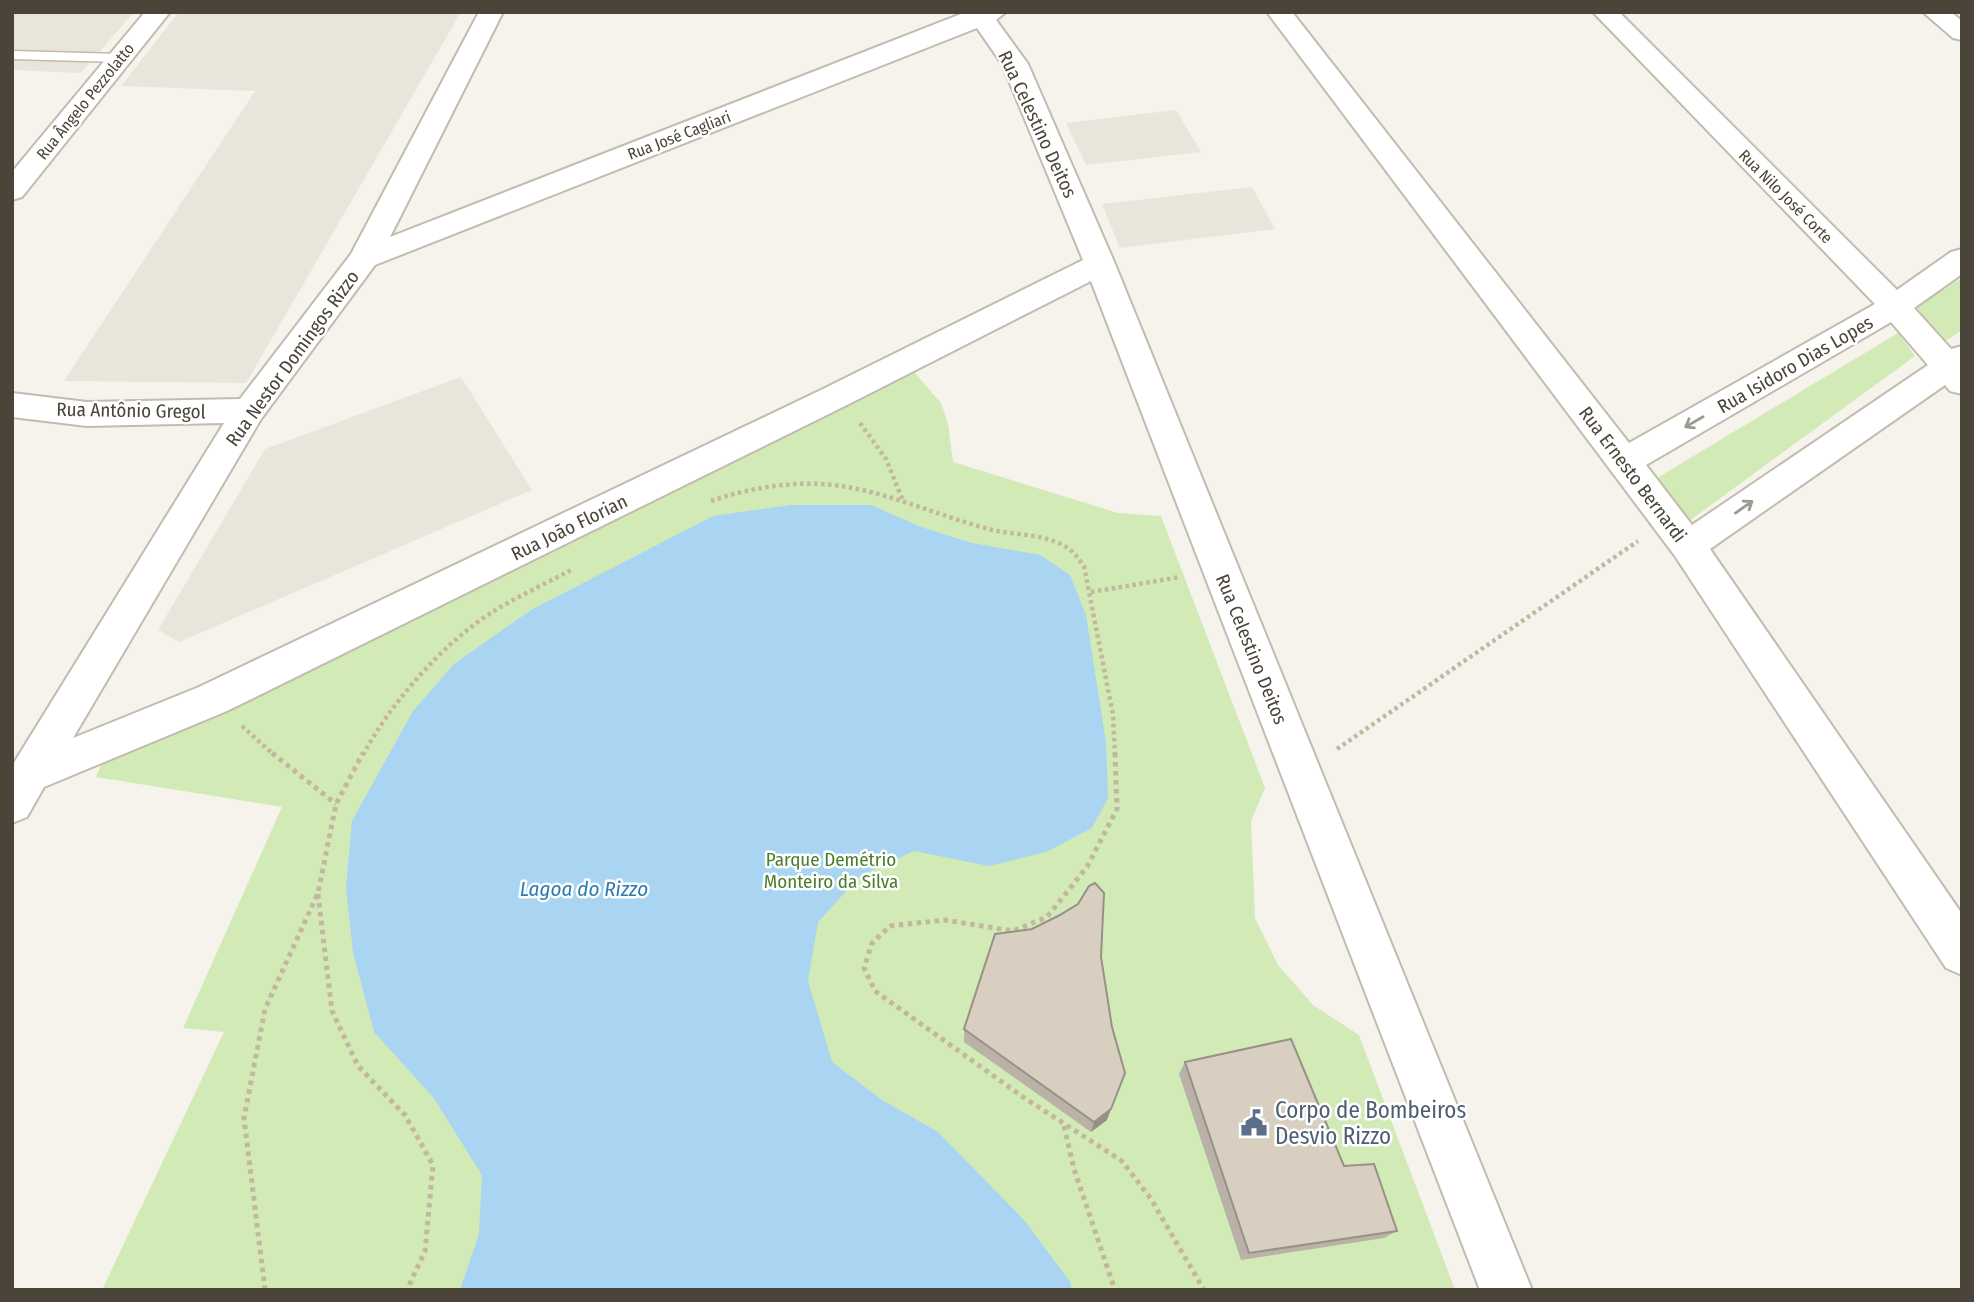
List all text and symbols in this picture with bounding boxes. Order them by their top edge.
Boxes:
street label: Rua Ângelo Pezzolatto [33,39,138,163]
street label: Rua Celestino Deitos [993,47,1082,202]
street label: Rua José Cagliari [625,107,733,164]
street label: Rua Nilo José Corte [1735,146,1837,247]
street label: Rua Nestor Domingos Rizzo [221,266,364,451]
street label: Rua Isidoro Dias Lopes [1713,311,1877,418]
street label: Rua Antônio Gregol [56,398,206,423]
street label: Rua Ernesto Bernardi [1574,402,1691,547]
one-way arrow [1685,415,1705,429]
street label: Rua João Florian [507,489,631,566]
one-way arrow [1734,500,1753,514]
street label: Rua Celestino Deitos [1211,571,1292,728]
park label: Parque Demétrio Monteiro da Silva [764,848,898,893]
water label: Lagoa do Rizzo [520,876,648,902]
place label: Corpo de Bombeiros Desvio Rizzo [1275,1096,1466,1150]
public building icon: Corpo de Bombeiros Desvio Rizzo [1239,1108,1269,1138]

